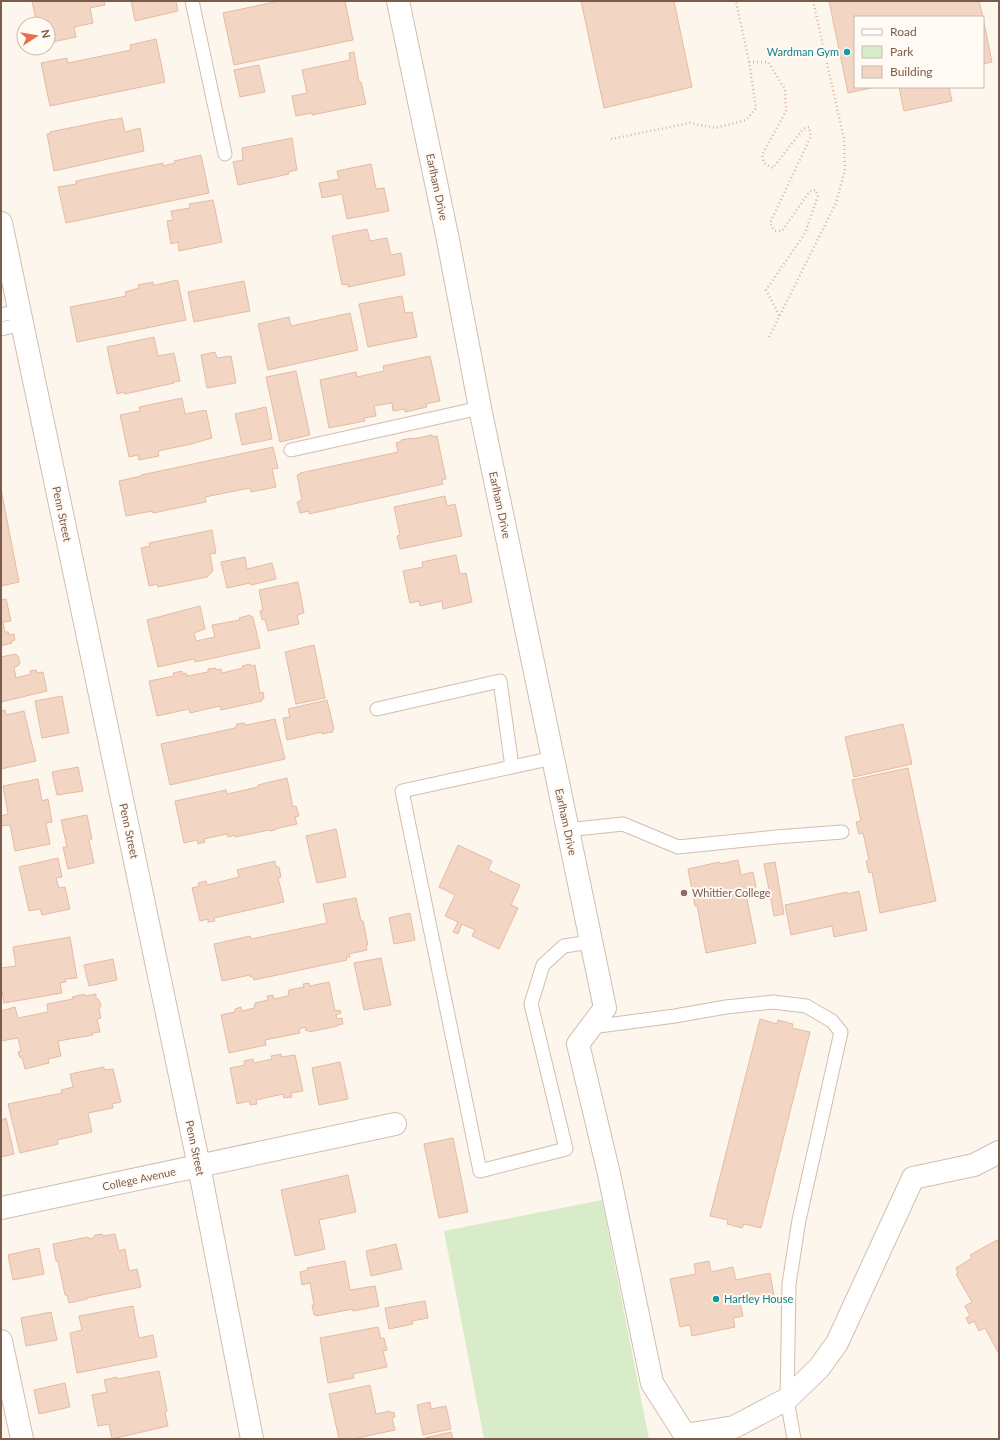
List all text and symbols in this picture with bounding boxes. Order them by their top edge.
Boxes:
north arrow [16,16,56,56]
legend [854,16,984,88]
text: Road [890,24,917,39]
text: N [39,28,54,39]
text: Park [890,44,914,59]
place label: Wardman Gym [767,45,839,58]
marker: Wardman Gym [842,47,852,57]
text: Building [890,64,933,79]
street label: Earlham Drive [424,152,451,222]
street label: Earlham Drive [487,470,514,540]
street label: Penn Street [50,485,75,543]
street label: Earlham Drive [553,787,580,857]
street label: Penn Street [117,802,142,860]
place label: Whittier College [692,886,771,899]
marker: Whittier College [679,888,689,898]
street label: Penn Street [183,1119,208,1177]
street label: College Avenue [101,1164,177,1193]
place label: Hartley House [724,1292,793,1305]
marker: Hartley House [711,1294,721,1304]

